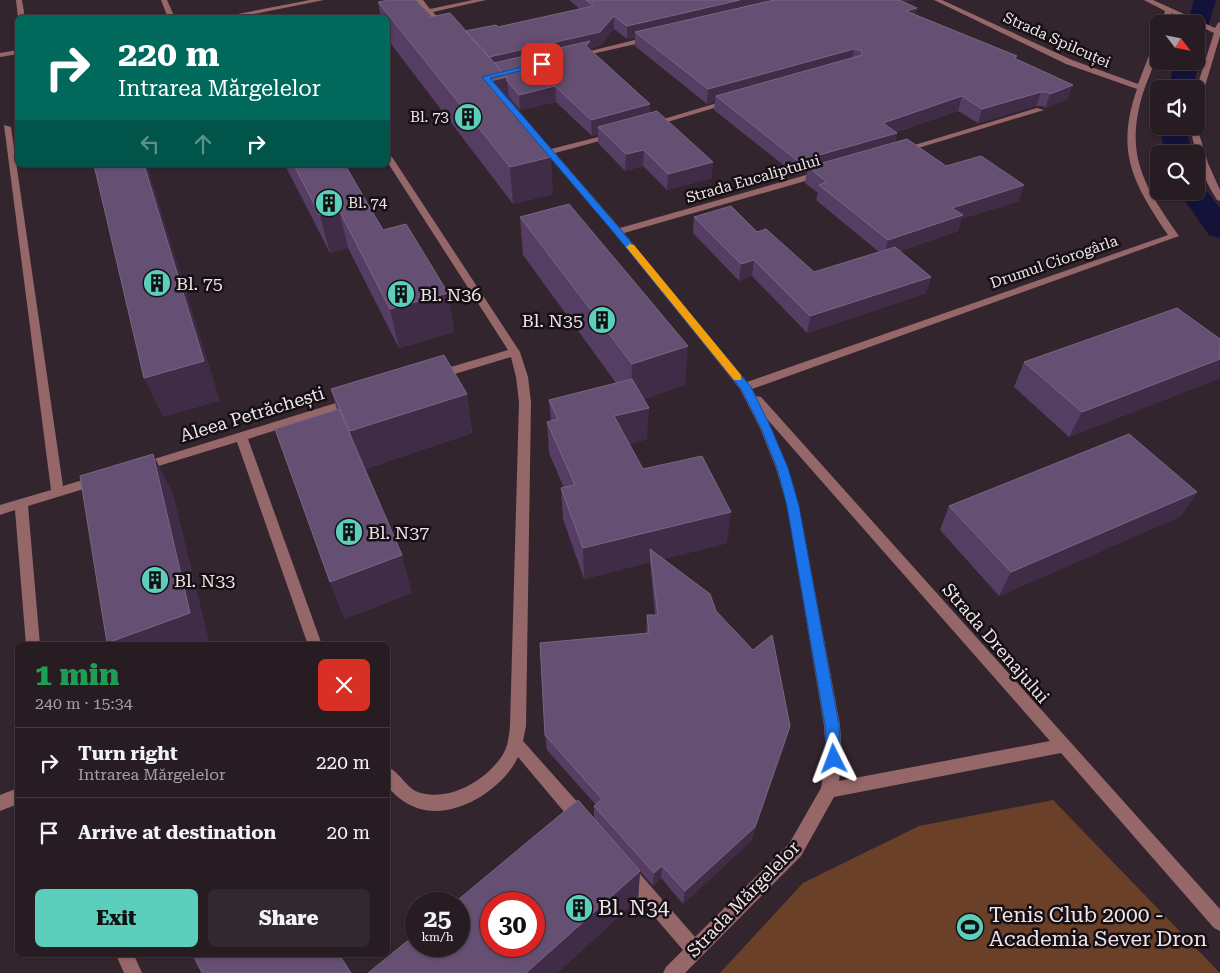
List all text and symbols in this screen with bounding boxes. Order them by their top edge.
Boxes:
street label: Strada Spilcuței [1000,8,1114,73]
north arrow [1150,15,1205,70]
map controls [1150,15,1205,200]
text: 220 m [118,34,219,75]
icon: right [35,35,100,100]
pin [521,43,563,85]
icon: arrive [528,50,556,78]
text: Intrarea Mărgelelor [118,76,321,101]
button: sound [1150,80,1205,135]
building icon: Bl. 73 [453,102,483,132]
place label: Bl. 73 [410,108,449,126]
icon: left [136,130,164,158]
icon: ahead [189,130,217,158]
icon: right [242,130,270,158]
button: search [1150,145,1205,200]
street label: Strada Eucaliptului [684,151,822,207]
building icon: Bl. 74 [314,188,344,218]
place label: Bl. 74 [348,194,388,212]
street label: Drumul Ciorogârla [988,232,1120,292]
building icon: Bl. 75 [142,268,172,298]
place label: Bl. 75 [176,273,223,294]
building icon: Bl. N36 [386,279,416,309]
place label: Bl. N36 [420,284,481,305]
building icon: Bl. N35 [587,305,617,335]
place label: Bl. N35 [522,310,583,331]
street label: Aleea Petrăchești [177,382,327,447]
building icon: Bl. N37 [334,517,364,547]
place label: Bl. N37 [368,522,429,543]
building icon: Bl. N33 [140,565,170,595]
place label: Bl. N33 [174,570,235,591]
street label: Strada Drenajului [938,579,1054,707]
text: 1 min [35,657,119,692]
button: close [318,659,370,711]
text: 240 m · 15:34 [35,694,133,713]
position arrow [807,732,859,784]
text: Turn right [78,742,178,765]
icon: right [35,749,63,777]
text: 220 m [316,751,370,774]
text: Intrarea Mărgelelor [78,765,226,784]
icon: arrive [35,819,63,847]
text: Arrive at destination [78,821,276,844]
text: 20 m [327,821,370,844]
street label: Strada Mărgelelor [682,837,804,961]
button: Exit [35,889,198,947]
button: Share [208,889,370,947]
speed limit sign: 30 [480,892,545,957]
building icon: Bl. N34 [564,893,594,923]
place label: Bl. N34 [598,896,670,920]
place label: Tenis Club 2000 - Academia Sever Dron [989,903,1208,951]
text: 25 [423,904,452,933]
sports icon: Tenis Club 2000 - Academia Sever Dron [955,912,985,942]
text: km/h [421,930,454,944]

